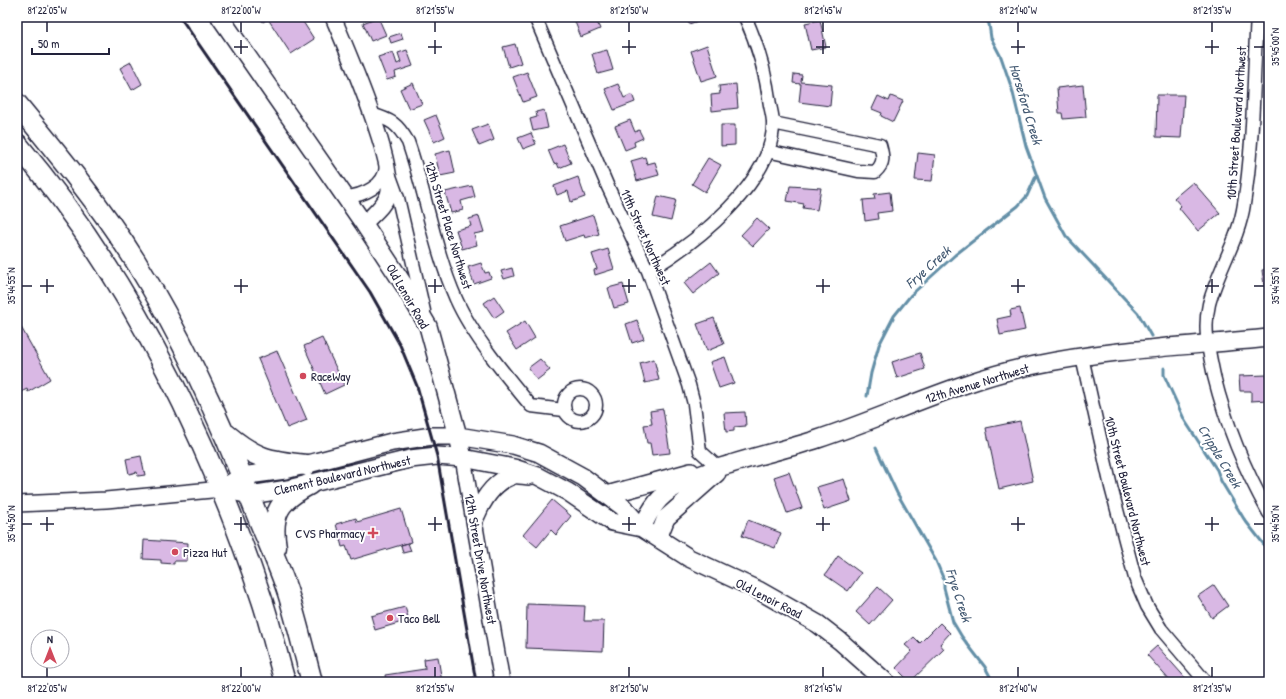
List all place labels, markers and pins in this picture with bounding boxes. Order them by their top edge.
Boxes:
place label: RaceWay [311,367,351,385]
marker: RaceWay [298,371,308,381]
place label: CVS Pharmacy [295,524,365,542]
marker: CVS Pharmacy [368,528,378,538]
place label: Pizza Hut [183,543,228,561]
marker: Pizza Hut [170,547,180,557]
place label: Taco Bell [398,609,440,627]
marker: Taco Bell [385,613,395,623]

